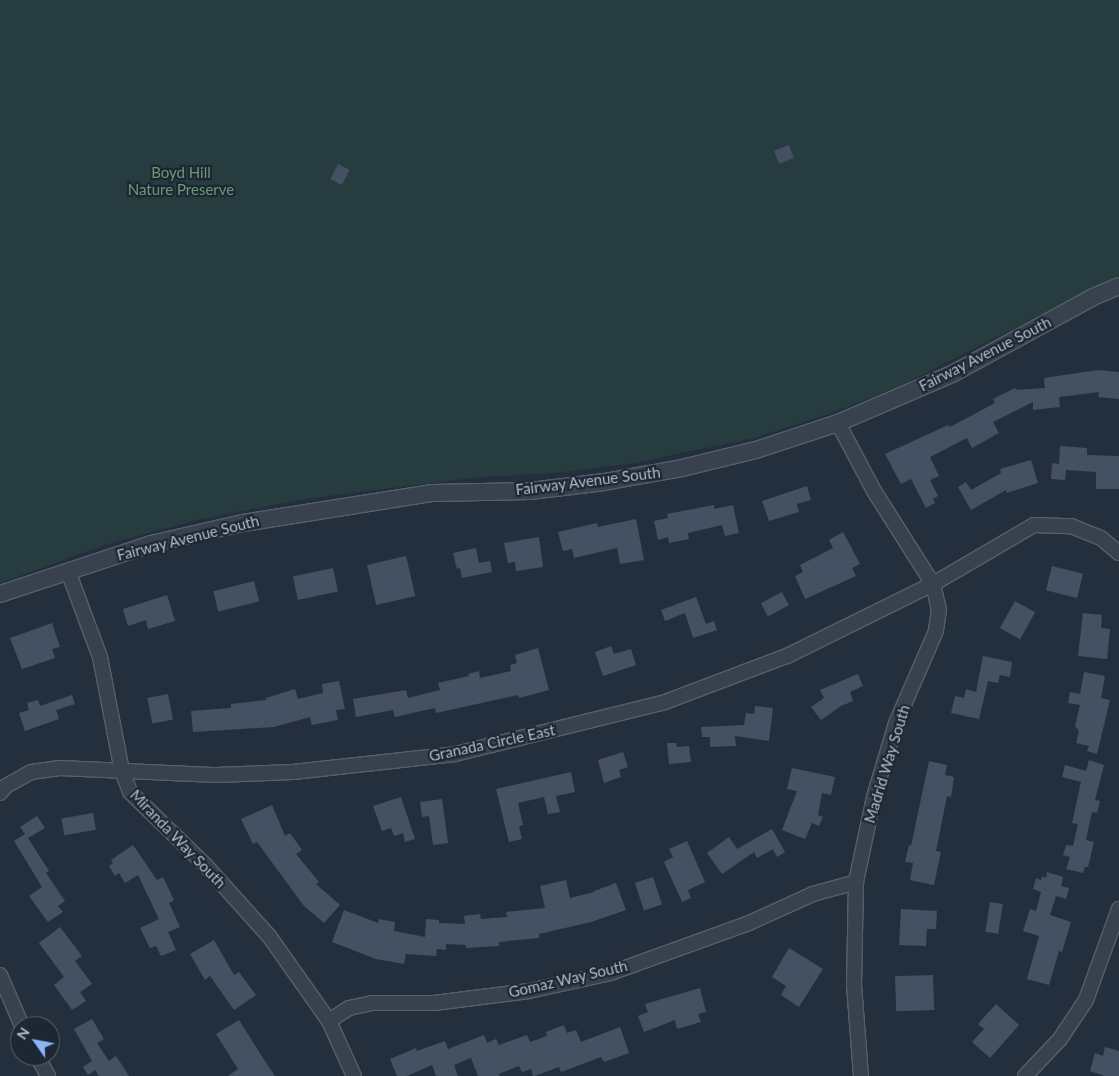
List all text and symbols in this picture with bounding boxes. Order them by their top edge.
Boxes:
park label: Boyd Hill Nature Preserve [128,163,234,198]
street label: Fairway Avenue South [916,313,1054,395]
street label: Fairway Avenue South [514,463,662,499]
street label: Fairway Avenue South [115,512,261,564]
street label: Madrid Way South [860,703,914,825]
street label: Granada Circle East [427,721,557,765]
street label: Miranda Way South [126,786,230,892]
street label: Gomaz Way South [507,957,629,1001]
north arrow [10,1016,60,1066]
text: N [13,1024,33,1042]

